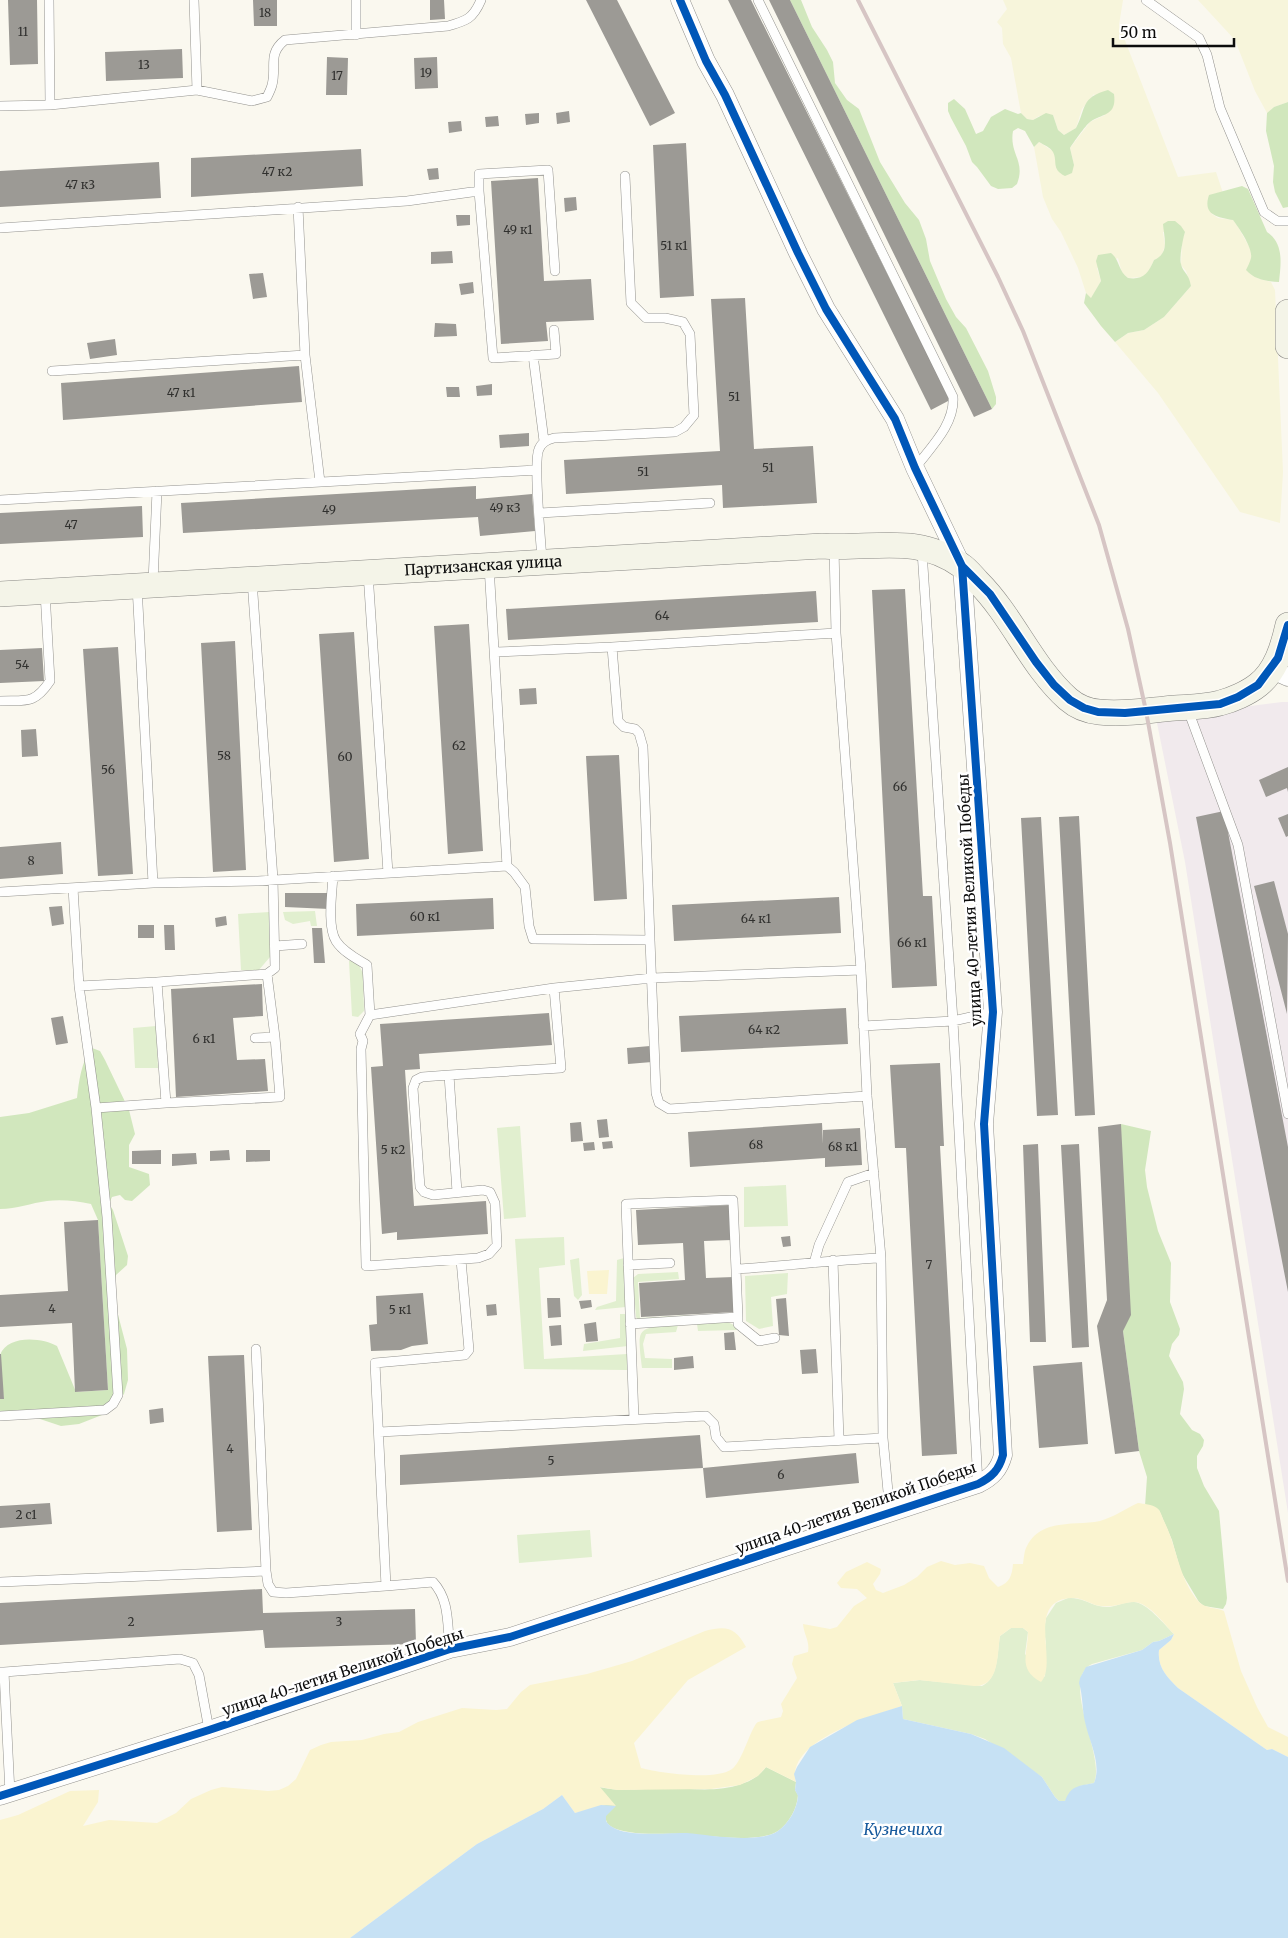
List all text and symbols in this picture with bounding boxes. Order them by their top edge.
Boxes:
house number: 18 [259,5,271,20]
scale bar [1113,15,1234,47]
text: 50 m [1120,23,1157,42]
house number: 11 [18,24,29,39]
house number: 13 [138,57,150,72]
house number: 19 [420,65,432,80]
house number: 17 [331,68,343,83]
house number: 47 к2 [262,164,292,179]
house number: 47 к3 [65,177,95,192]
house number: 49 к1 [503,222,533,237]
house number: 51 к1 [660,238,688,253]
house number: 47 к1 [167,385,196,400]
house number: 51 [728,389,740,404]
house number: 51 [762,460,774,475]
house number: 51 [637,464,649,479]
house number: 49 к3 [489,500,521,515]
house number: 49 [322,502,336,517]
house number: 47 [64,517,78,532]
street label: Партизанская улица [404,551,563,579]
house number: 64 [655,608,670,623]
house number: 54 [15,657,30,672]
house number: 62 [452,738,466,753]
house number: 58 [217,748,231,763]
house number: 60 [338,749,353,764]
house number: 56 [101,762,115,777]
street label: улица 40-летия Великой Победы [953,773,986,1027]
house number: 66 [893,779,907,794]
house number: 8 [27,853,35,868]
house number: 60 к1 [410,909,441,924]
house number: 64 к1 [741,911,772,926]
house number: 66 к1 [897,935,928,950]
house number: 64 к2 [748,1022,780,1037]
house number: 6 к1 [193,1031,216,1046]
house number: 68 [749,1137,763,1152]
house number: 68 к1 [828,1139,859,1154]
house number: 5 к2 [381,1142,405,1157]
house number: 7 [926,1257,933,1272]
house number: 4 [48,1301,56,1316]
house number: 5 к1 [389,1302,412,1317]
house number: 4 [226,1441,234,1456]
house number: 5 [547,1453,555,1468]
street label: улица 40-летия Великой Победы [733,1457,979,1558]
house number: 6 [777,1467,785,1482]
house number: 2 с1 [15,1507,37,1522]
house number: 2 [127,1614,135,1629]
house number: 3 [336,1614,343,1629]
street label: улица 40-летия Великой Победы [220,1623,466,1720]
water label: Кузнечиха [863,1819,943,1839]

